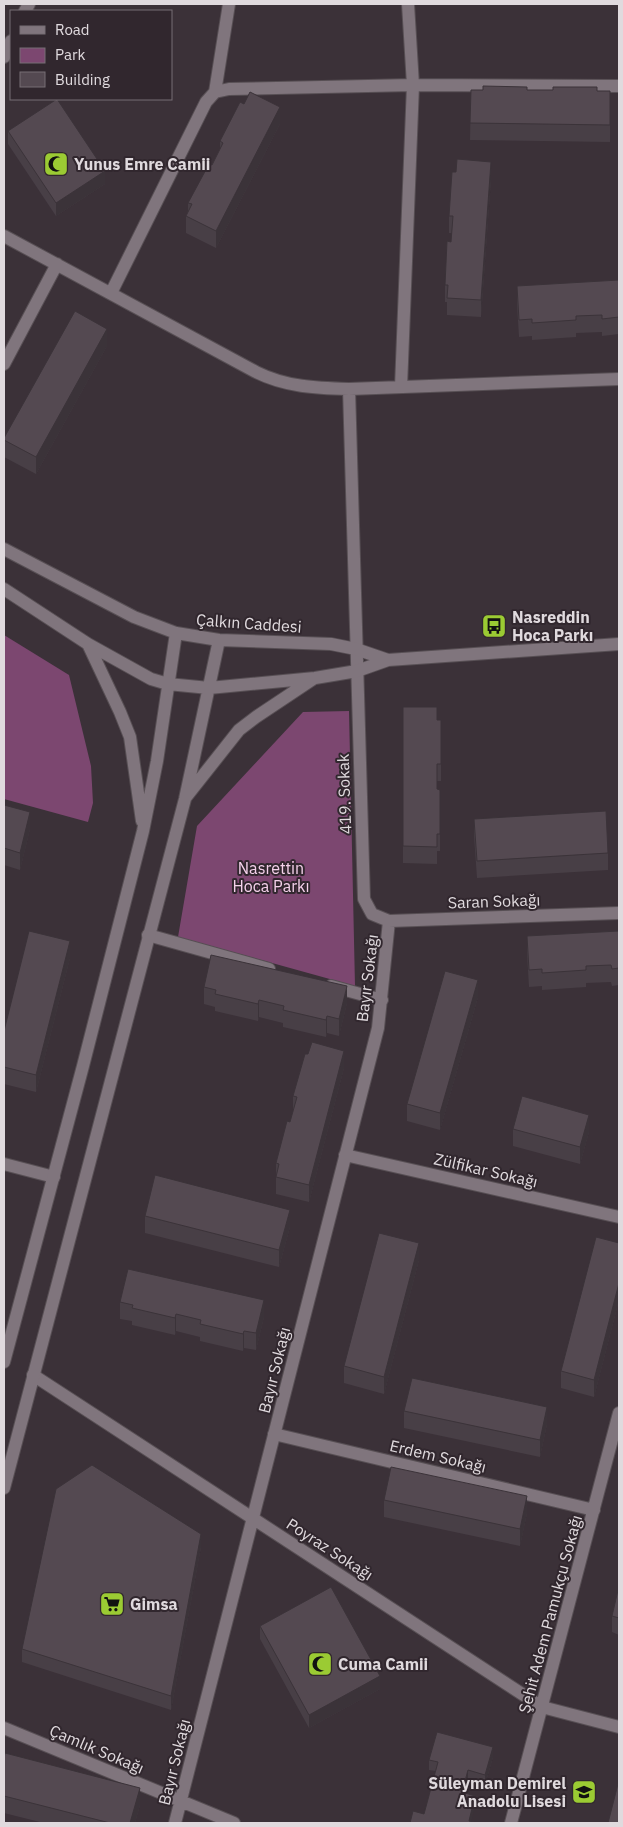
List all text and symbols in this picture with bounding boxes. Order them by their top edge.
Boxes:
legend [10,10,172,100]
text: Road [55,20,90,39]
text: Park [55,45,85,64]
text: Building [55,70,110,89]
mosque icon: Yunus Emre Camii [43,151,69,177]
place label: Yunus Emre Camii [74,154,210,174]
place label: Nasreddin Hoca Parkı [512,607,593,645]
street label: Çalkın Caddesi [196,609,302,637]
bus stop icon: Nasreddin Hoca Parkı [481,613,507,639]
street label: 419. Sokak [333,753,355,835]
park label: Nasrettin Hoca Parkı [232,858,310,896]
street label: Saran Sokağı [447,889,541,913]
street label: Bayır Sokağı [352,933,382,1023]
street label: Zülfikar Sokağı [432,1148,540,1192]
street label: Bayır Sokağı [254,1325,294,1415]
street label: Erdem Sokağı [388,1435,488,1477]
street label: Şehit Adem Pamukçu Sokağı [514,1513,586,1715]
street label: Poyraz Sokağı [283,1514,377,1584]
supermarket icon: Gimsa [99,1591,125,1617]
place label: Gimsa [130,1594,178,1614]
mosque icon: Cuma Camii [307,1651,333,1677]
place label: Cuma Camii [338,1654,428,1674]
street label: Bayır Sokağı [154,1717,194,1807]
street label: Çamlık Sokağı [47,1720,147,1778]
place label: Süleyman Demirel Anadolu Lisesi [428,1773,566,1811]
school or university icon: Süleyman Demirel Anadolu Lisesi [571,1779,597,1805]

